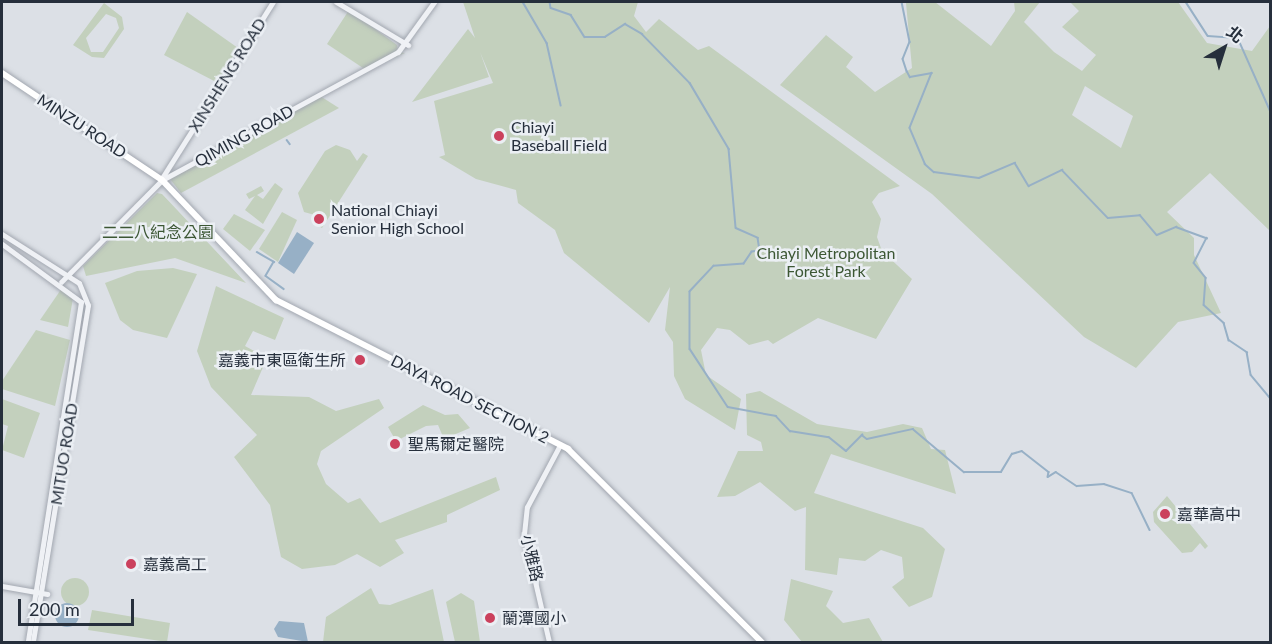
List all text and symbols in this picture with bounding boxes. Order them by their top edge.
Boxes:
street label: XINSHENG ROAD [184,15,270,135]
north arrow [1194,18,1254,78]
text: 北 [1223,21,1248,46]
street label: MINZU ROAD [34,90,130,162]
street label: QIMING ROAD [191,101,297,171]
place label: Chiayi Baseball Field [511,117,607,155]
marker: Chiayi Baseball Field [492,129,506,143]
place label: National Chiayi Senior High School [331,200,464,238]
marker: National Chiayi Senior High School [312,212,326,226]
park label: 二二八紀念公園 [102,222,214,242]
park label: Chiayi Metropolitan Forest Park [757,243,895,281]
place label: 嘉義市東區衛生所 [218,350,346,370]
marker: 嘉義市東區衛生所 [351,351,369,369]
street label: DAYA ROAD SECTION 2 [387,351,553,447]
street label: MITUO ROAD [46,402,82,506]
place label: 聖馬爾定醫院 [408,434,504,454]
marker: 聖馬爾定醫院 [386,435,404,453]
place label: 嘉華高中 [1177,504,1241,524]
marker: 嘉華高中 [1158,507,1172,521]
street label: 小雅路 [517,532,547,584]
place label: 嘉義高工 [143,554,207,574]
marker: 嘉義高工 [124,557,138,571]
scale bar [21,587,136,625]
text: 200 m [29,598,80,620]
place label: 蘭潭國小 [502,608,566,628]
marker: 蘭潭國小 [483,611,497,625]

